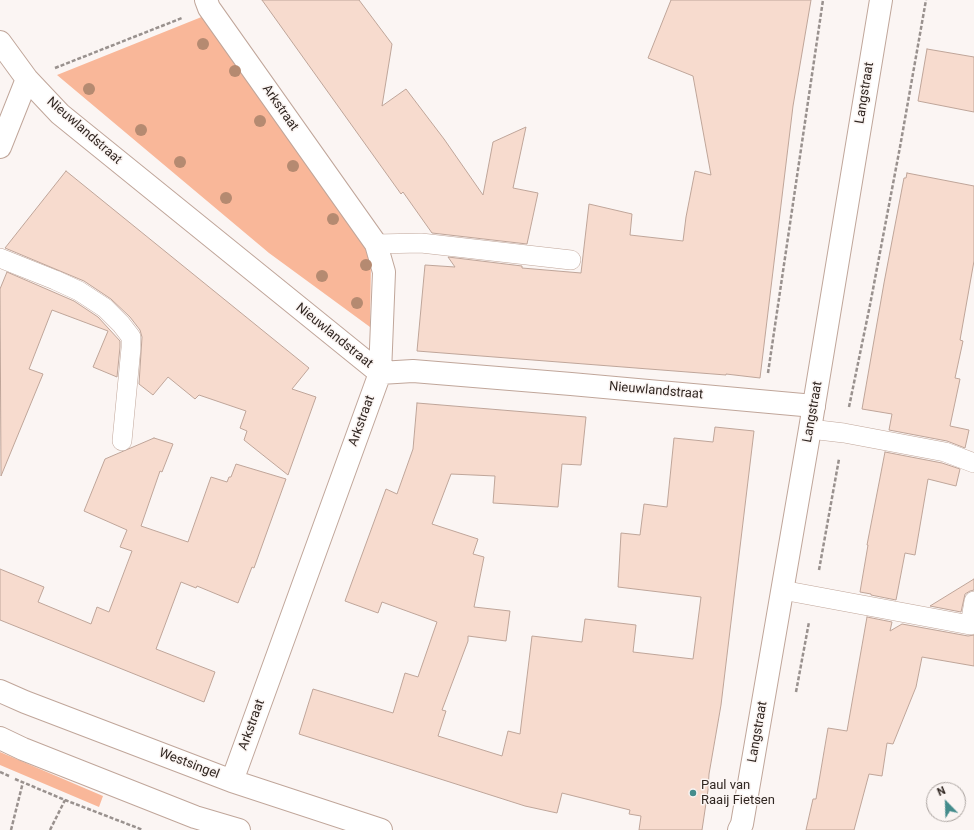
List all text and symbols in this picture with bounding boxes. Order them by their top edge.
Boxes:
street label: Langstraat [852,61,878,125]
street label: Arkstraat [258,82,302,134]
street label: Nieuwlandstraat [43,94,125,168]
street label: Nieuwlandstraat [292,300,376,372]
street label: Nieuwlandstraat [608,379,704,403]
street label: Langstraat [800,380,826,444]
street label: Arkstraat [346,393,378,449]
street label: Arkstraat [236,697,268,753]
street label: Langstraat [745,700,771,764]
street label: Westsingel [157,745,221,783]
place label: Paul van Raaij Fietsen [701,778,775,809]
north arrow [926,782,966,822]
text: N [935,784,948,799]
marker: Paul van Raaij Fietsen [688,788,698,798]

